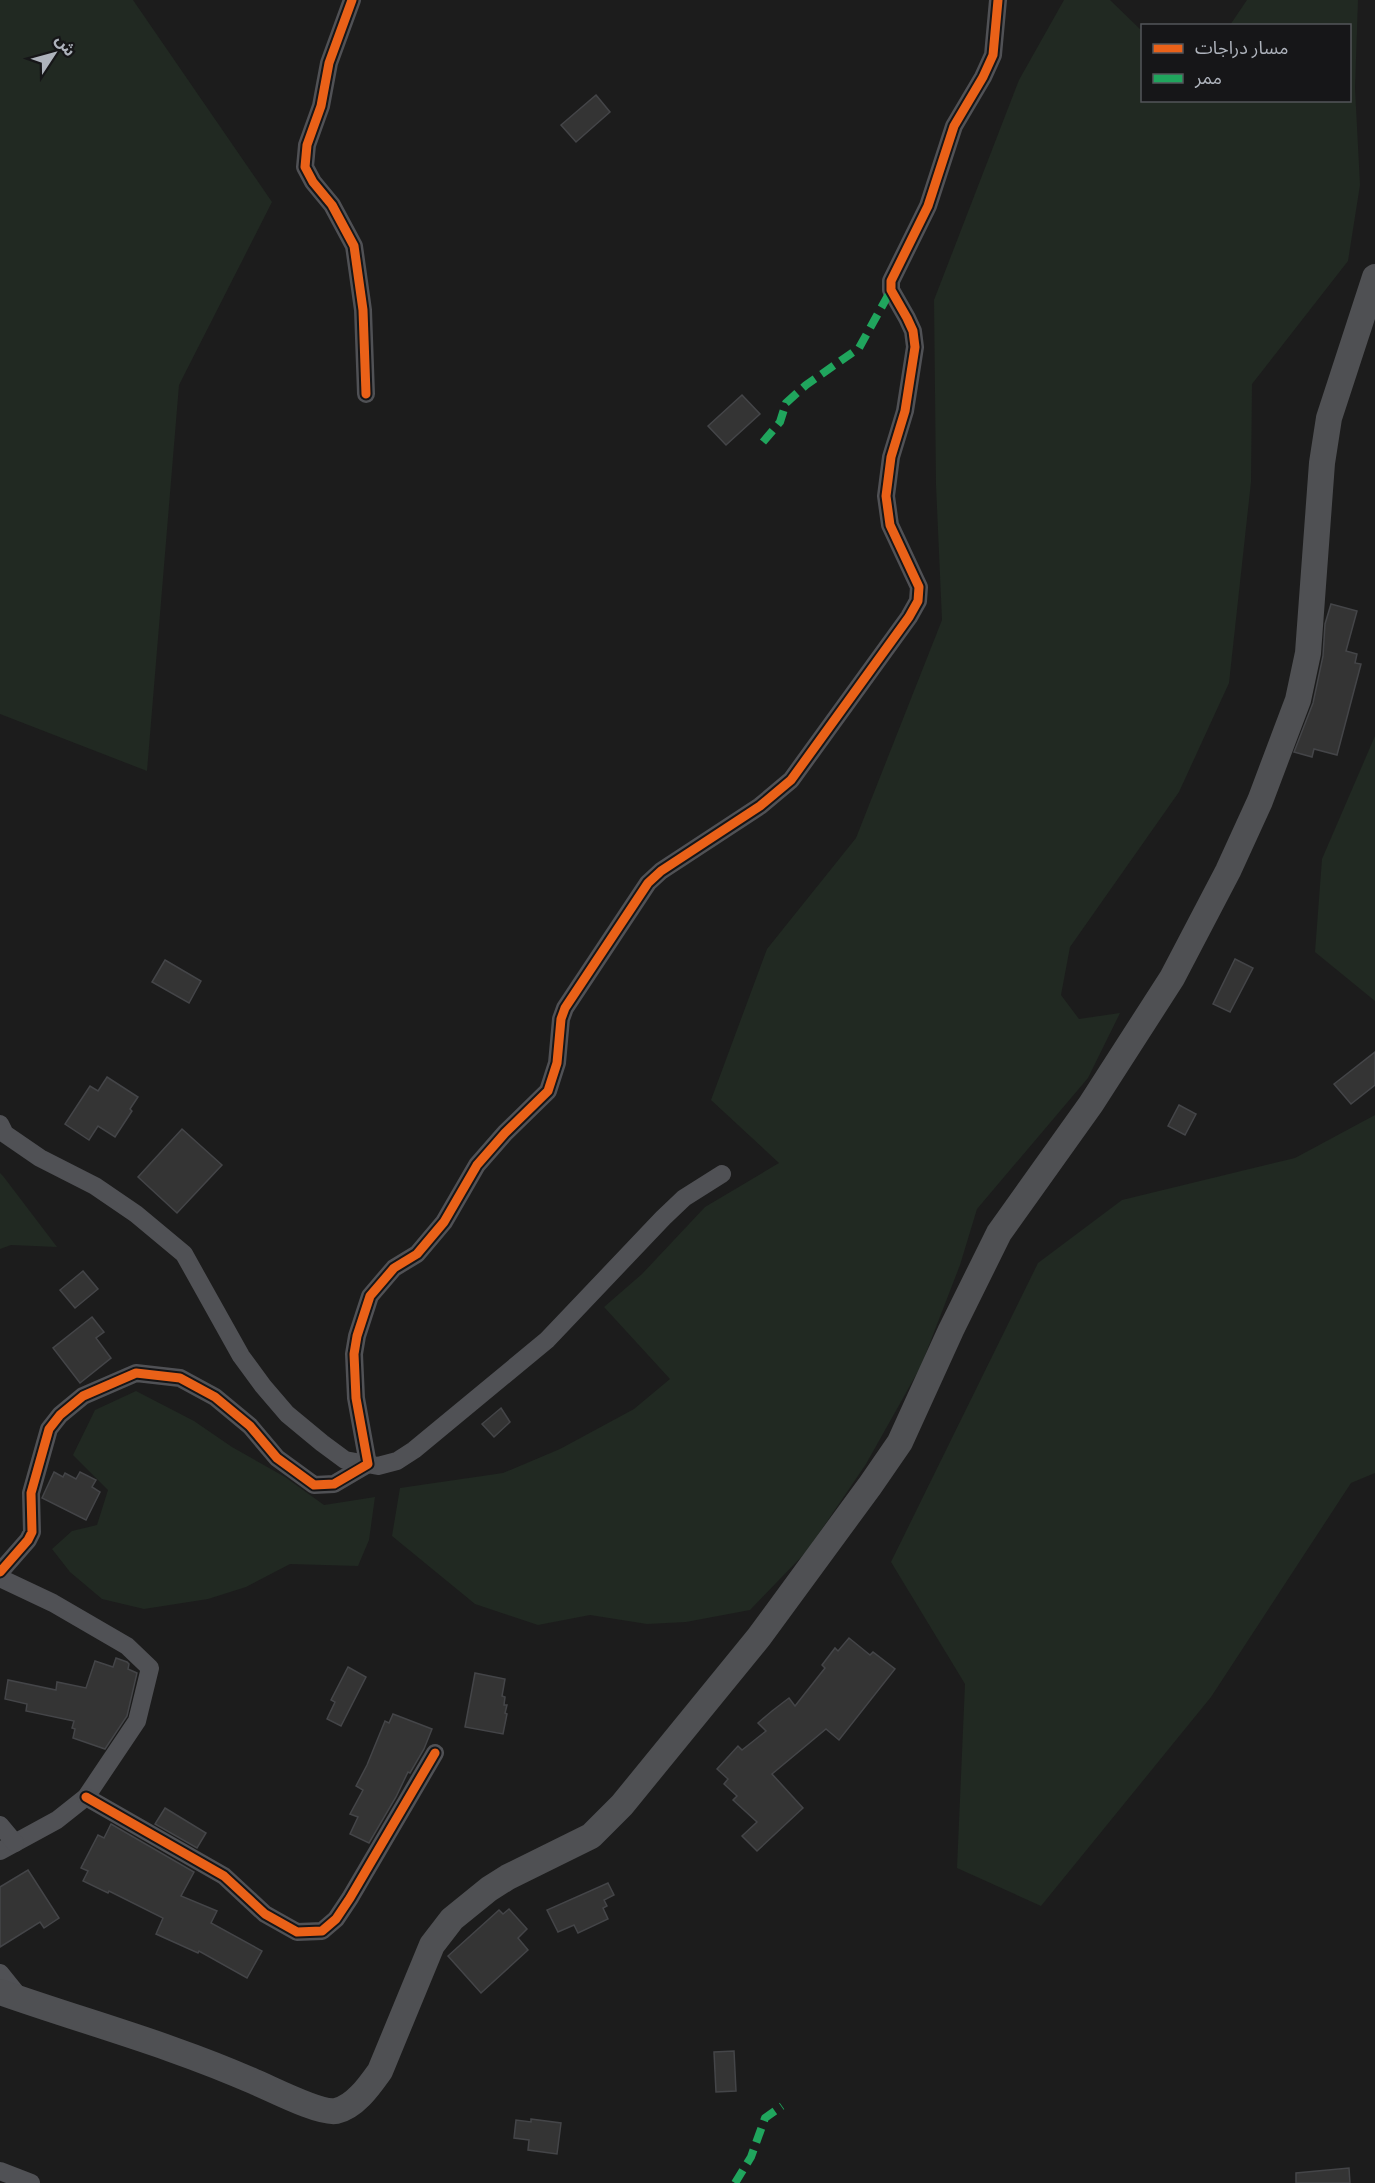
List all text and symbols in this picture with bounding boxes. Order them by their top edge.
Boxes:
north arrow [24,24,84,84]
legend [1141,24,1351,102]
text: ش [52,31,80,60]
text: مسار دراجات [1195,37,1288,59]
text: ممر [1194,67,1222,89]

